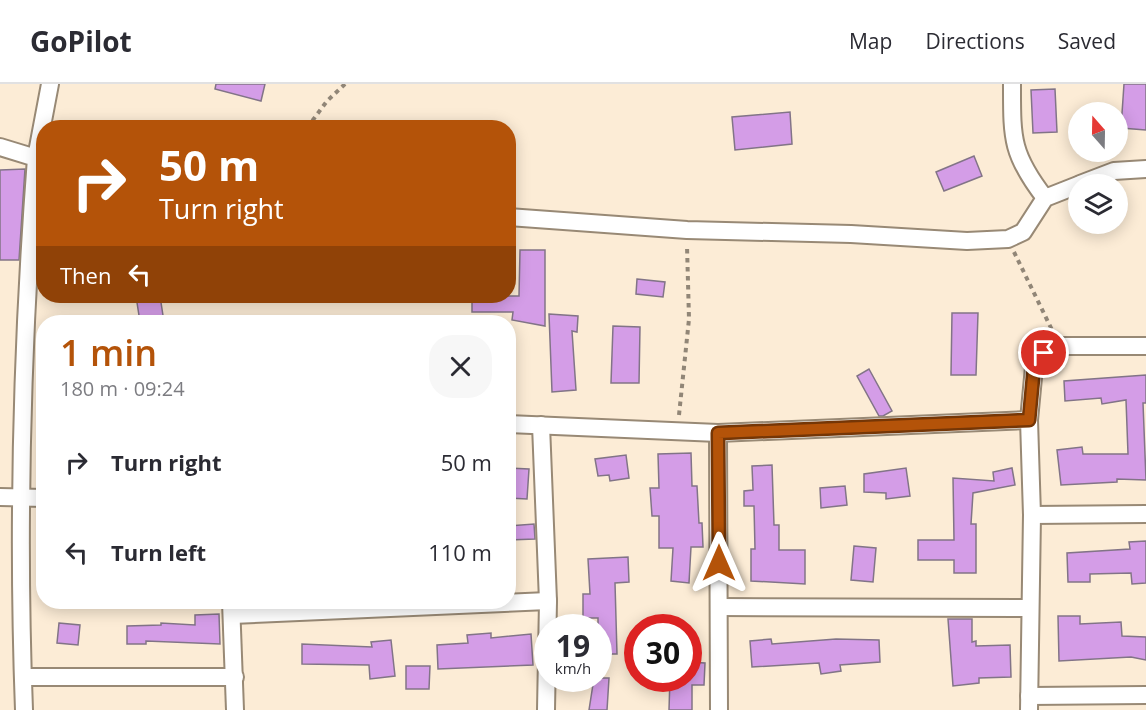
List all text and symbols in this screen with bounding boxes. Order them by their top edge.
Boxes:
text: GoPilot [30,22,132,60]
text: Map [849,27,892,55]
text: Directions [925,27,1025,55]
text: Saved [1058,27,1116,55]
north arrow [1068,102,1128,162]
map controls [1068,102,1128,234]
text: 50 m [159,136,259,193]
icon: right [60,144,138,222]
button: layers [1068,174,1128,234]
text: Turn right [159,190,284,227]
icon: left [123,258,156,291]
text: Then [60,260,111,290]
pin [1018,327,1069,378]
text: 1 min [60,328,157,377]
button: close [429,335,492,398]
icon: arrive [1027,336,1060,369]
text: 180 m · 09:24 [60,375,185,402]
icon: right [60,446,93,479]
text: Turn right [111,447,222,477]
text: 50 m [441,447,492,477]
position arrow [687,531,751,595]
icon: left [60,536,93,569]
text: Turn left [111,537,206,567]
text: 110 m [428,537,492,567]
speed limit sign: 30 [624,614,702,692]
text: 19 [556,625,590,666]
text: km/h [555,658,591,678]

